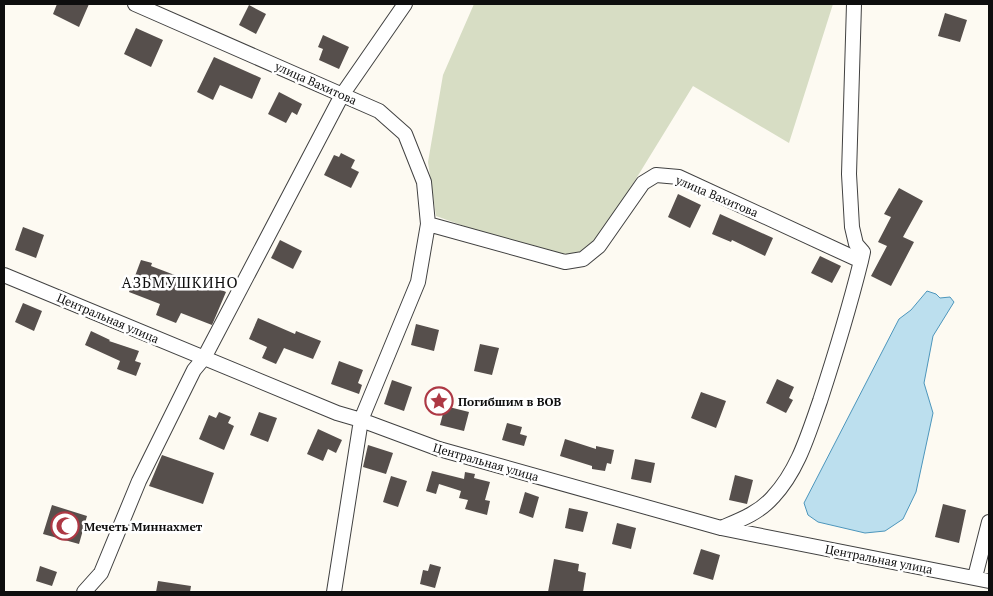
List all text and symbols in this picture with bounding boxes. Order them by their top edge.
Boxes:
street label: улица Вахитова [272,58,359,108]
street label: улица Вахитова [673,172,760,220]
district label: АЗЬМУШКИНО [121,272,239,292]
street label: Центральная улица [55,290,161,346]
place icon: Погибшим в ВОВ [424,386,454,416]
place label: Погибшим в ВОВ [458,394,561,409]
street label: Центральная улица [431,440,541,484]
mosque icon: Мечеть Миннахмет [50,511,80,541]
place label: Мечеть Миннахмет [84,519,203,534]
street label: Центральная улица [824,541,934,577]

